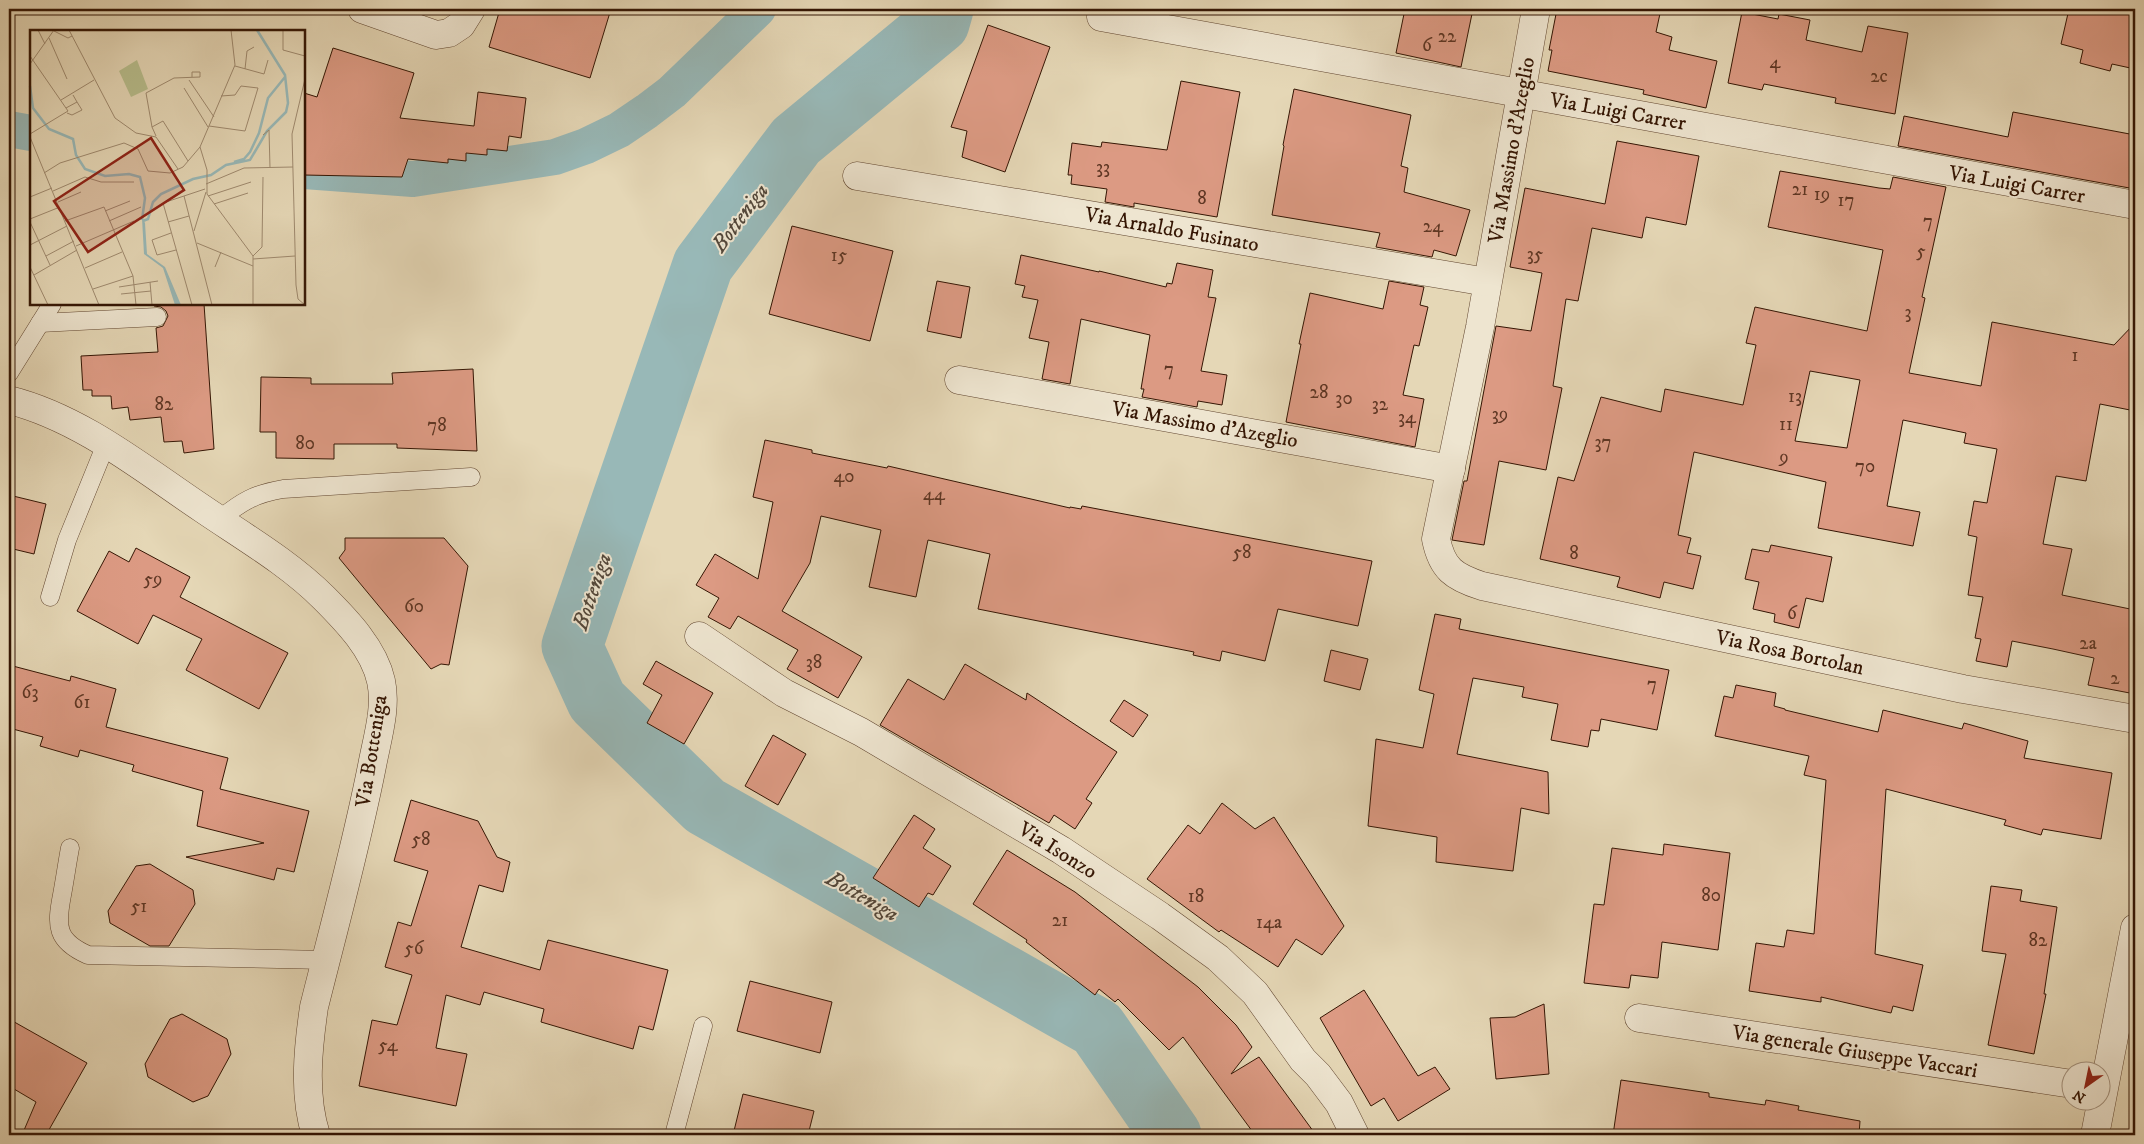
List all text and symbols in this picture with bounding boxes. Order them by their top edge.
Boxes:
house number: 22 [1438,25,1457,48]
inset map [30,30,305,305]
house number: 6 [1422,34,1433,57]
house number: 4 [1770,51,1782,74]
street label: Via Massimo d'Azeglio [1483,55,1541,246]
house number: 2c [1870,65,1888,88]
street label: Via Luigi Carrer [1547,87,1688,137]
house number: 33 [1096,156,1110,179]
street label: Via Luigi Carrer [1946,160,2087,210]
water label: Botteniga [705,178,775,258]
house number: 21 [1792,178,1808,201]
house number: 19 [1814,183,1830,206]
house number: 8 [1197,187,1207,210]
house number: 17 [1838,189,1855,212]
street label: Via Arnaldo Fusinato [1082,202,1261,258]
house number: 7 [1923,210,1933,233]
house number: 24 [1423,215,1444,238]
house number: 5 [1916,240,1926,263]
house number: 35 [1527,243,1544,266]
house number: 15 [831,244,848,267]
house number: 3 [1904,301,1912,324]
house number: 1 [2072,344,2079,367]
house number: 7 [1164,358,1174,381]
house number: 28 [1310,381,1328,404]
house number: 13 [1788,385,1802,408]
house number: 30 [1335,387,1353,410]
house number: 82 [155,393,174,416]
house number: 32 [1372,393,1389,416]
street label: Via Massimo d'Azeglio [1109,396,1300,454]
house number: 39 [1492,403,1508,426]
house number: 34 [1398,406,1417,429]
house number: 11 [1779,413,1793,436]
house number: 78 [427,414,447,437]
house number: 37 [1594,431,1612,454]
house number: 80 [295,432,315,455]
house number: 9 [1778,446,1789,469]
house number: 70 [1855,455,1875,478]
house number: 40 [833,465,855,488]
house number: 44 [923,483,946,506]
house number: 58 [1233,541,1251,564]
house number: 8 [1569,542,1579,565]
water label: Botteniga [566,550,618,634]
house number: 59 [144,568,162,591]
house number: 60 [404,595,424,618]
house number: 6 [1787,602,1798,625]
street label: Via Rosa Bortolan [1712,624,1866,681]
house number: 2a [2079,632,2097,655]
house number: 38 [806,651,822,674]
house number: 2 [2110,667,2120,690]
house number: 7 [1647,673,1657,696]
house number: 63 [22,681,38,704]
house number: 61 [74,691,90,714]
street label: Via Botteniga [350,693,394,810]
street label: Via Isonzo [1012,816,1102,885]
house number: 58 [412,828,430,851]
water label: Botteniga [820,864,903,928]
house number: 80 [1701,884,1721,907]
house number: 18 [1188,885,1204,908]
house number: 51 [131,895,147,918]
house number: 21 [1052,909,1068,932]
house number: 14a [1256,911,1282,934]
house number: 82 [2029,929,2048,952]
house number: 56 [404,937,425,960]
street label: Via generale Giuseppe Vaccari [1729,1020,1979,1084]
house number: 54 [378,1034,399,1057]
north arrow [2062,1062,2112,1112]
text: N [2069,1085,2089,1107]

